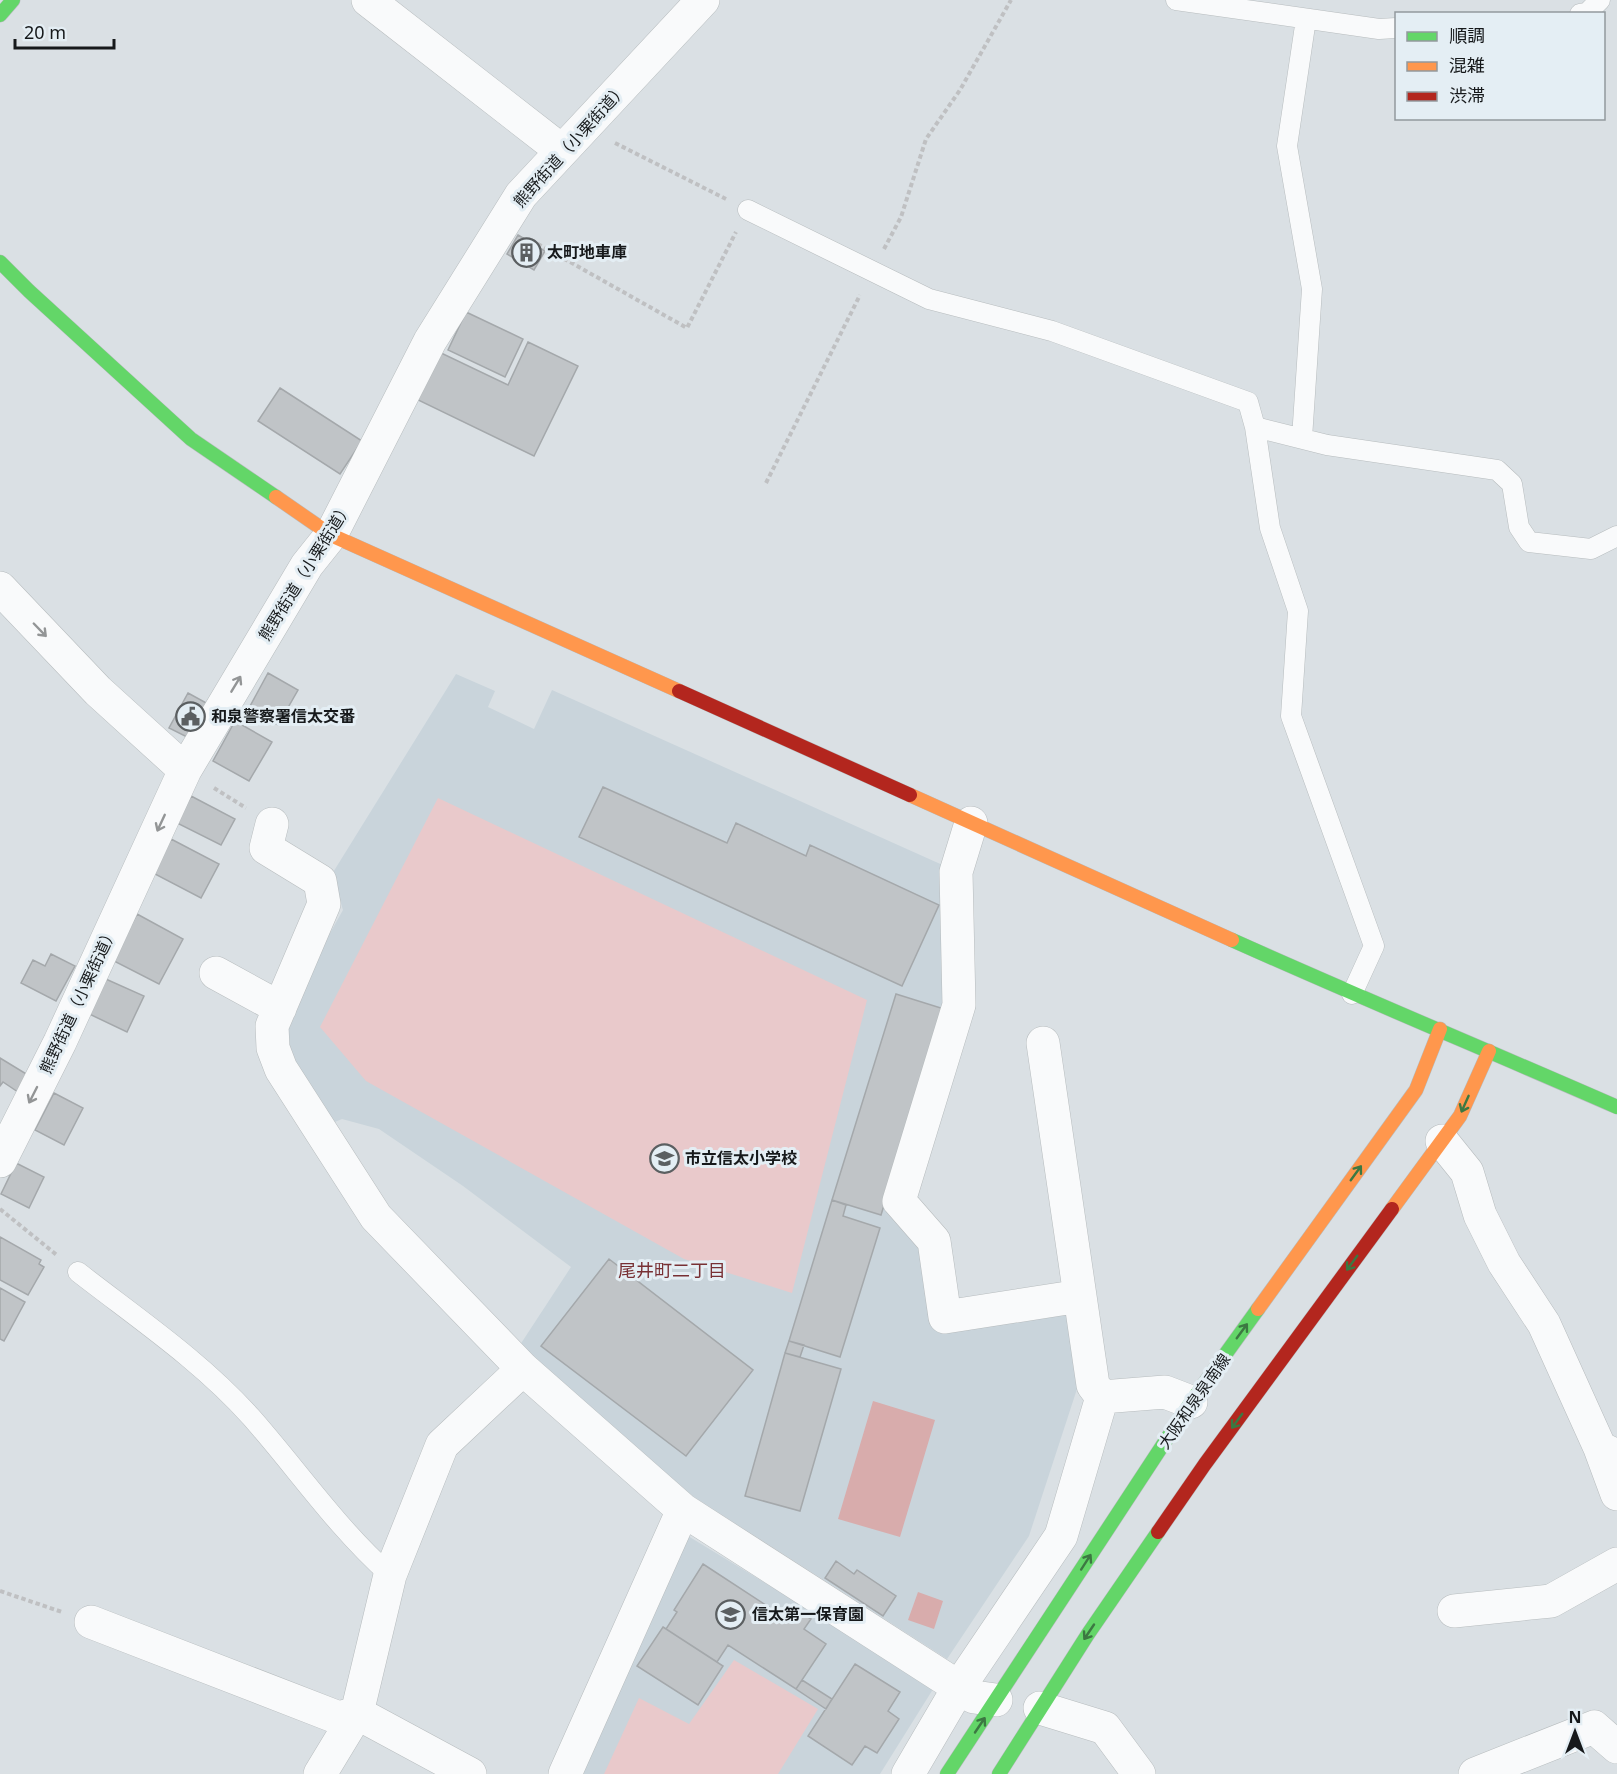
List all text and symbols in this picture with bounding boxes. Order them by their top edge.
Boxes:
scale bar [15,12,114,50]
legend [1395,12,1605,120]
text: 20 m [24,20,66,44]
text: 順調 [1449,23,1485,47]
text: 混雑 [1449,53,1485,77]
street label: 熊野街道（小栗街道） [508,78,632,212]
text: 渋滞 [1449,83,1485,107]
building icon: 太町地車庫 [510,236,542,268]
place label: 太町地車庫 [547,241,627,263]
street label: 熊野街道（小栗街道） [253,497,357,645]
one-way arrow [33,623,48,638]
one-way arrow [231,676,243,693]
public building icon: 和泉警察署信太交番 [174,700,206,732]
place label: 和泉警察署信太交番 [211,705,355,727]
one-way arrow [154,814,166,832]
street label: 熊野街道（小栗街道） [34,923,122,1077]
one-way arrow [27,1086,39,1104]
one-way arrow [1459,1095,1470,1113]
school or university icon: 市立信太小学校 [648,1142,680,1174]
place label: 市立信太小学校 [685,1147,797,1169]
one-way arrow [1350,1165,1362,1181]
one-way arrow [1346,1255,1359,1271]
district label: 尾井町二丁目 [618,1258,726,1282]
one-way arrow [1236,1323,1248,1340]
street label: 大阪和泉泉南線 [1153,1349,1235,1453]
one-way arrow [1231,1412,1243,1428]
one-way arrow [1080,1554,1093,1571]
school or university icon: 信太第一保育園 [715,1598,747,1630]
place label: 信太第一保育園 [751,1603,864,1625]
one-way arrow [1083,1623,1095,1640]
north arrow [1545,1702,1605,1762]
text: N [1568,1706,1582,1728]
one-way arrow [973,1717,986,1734]

